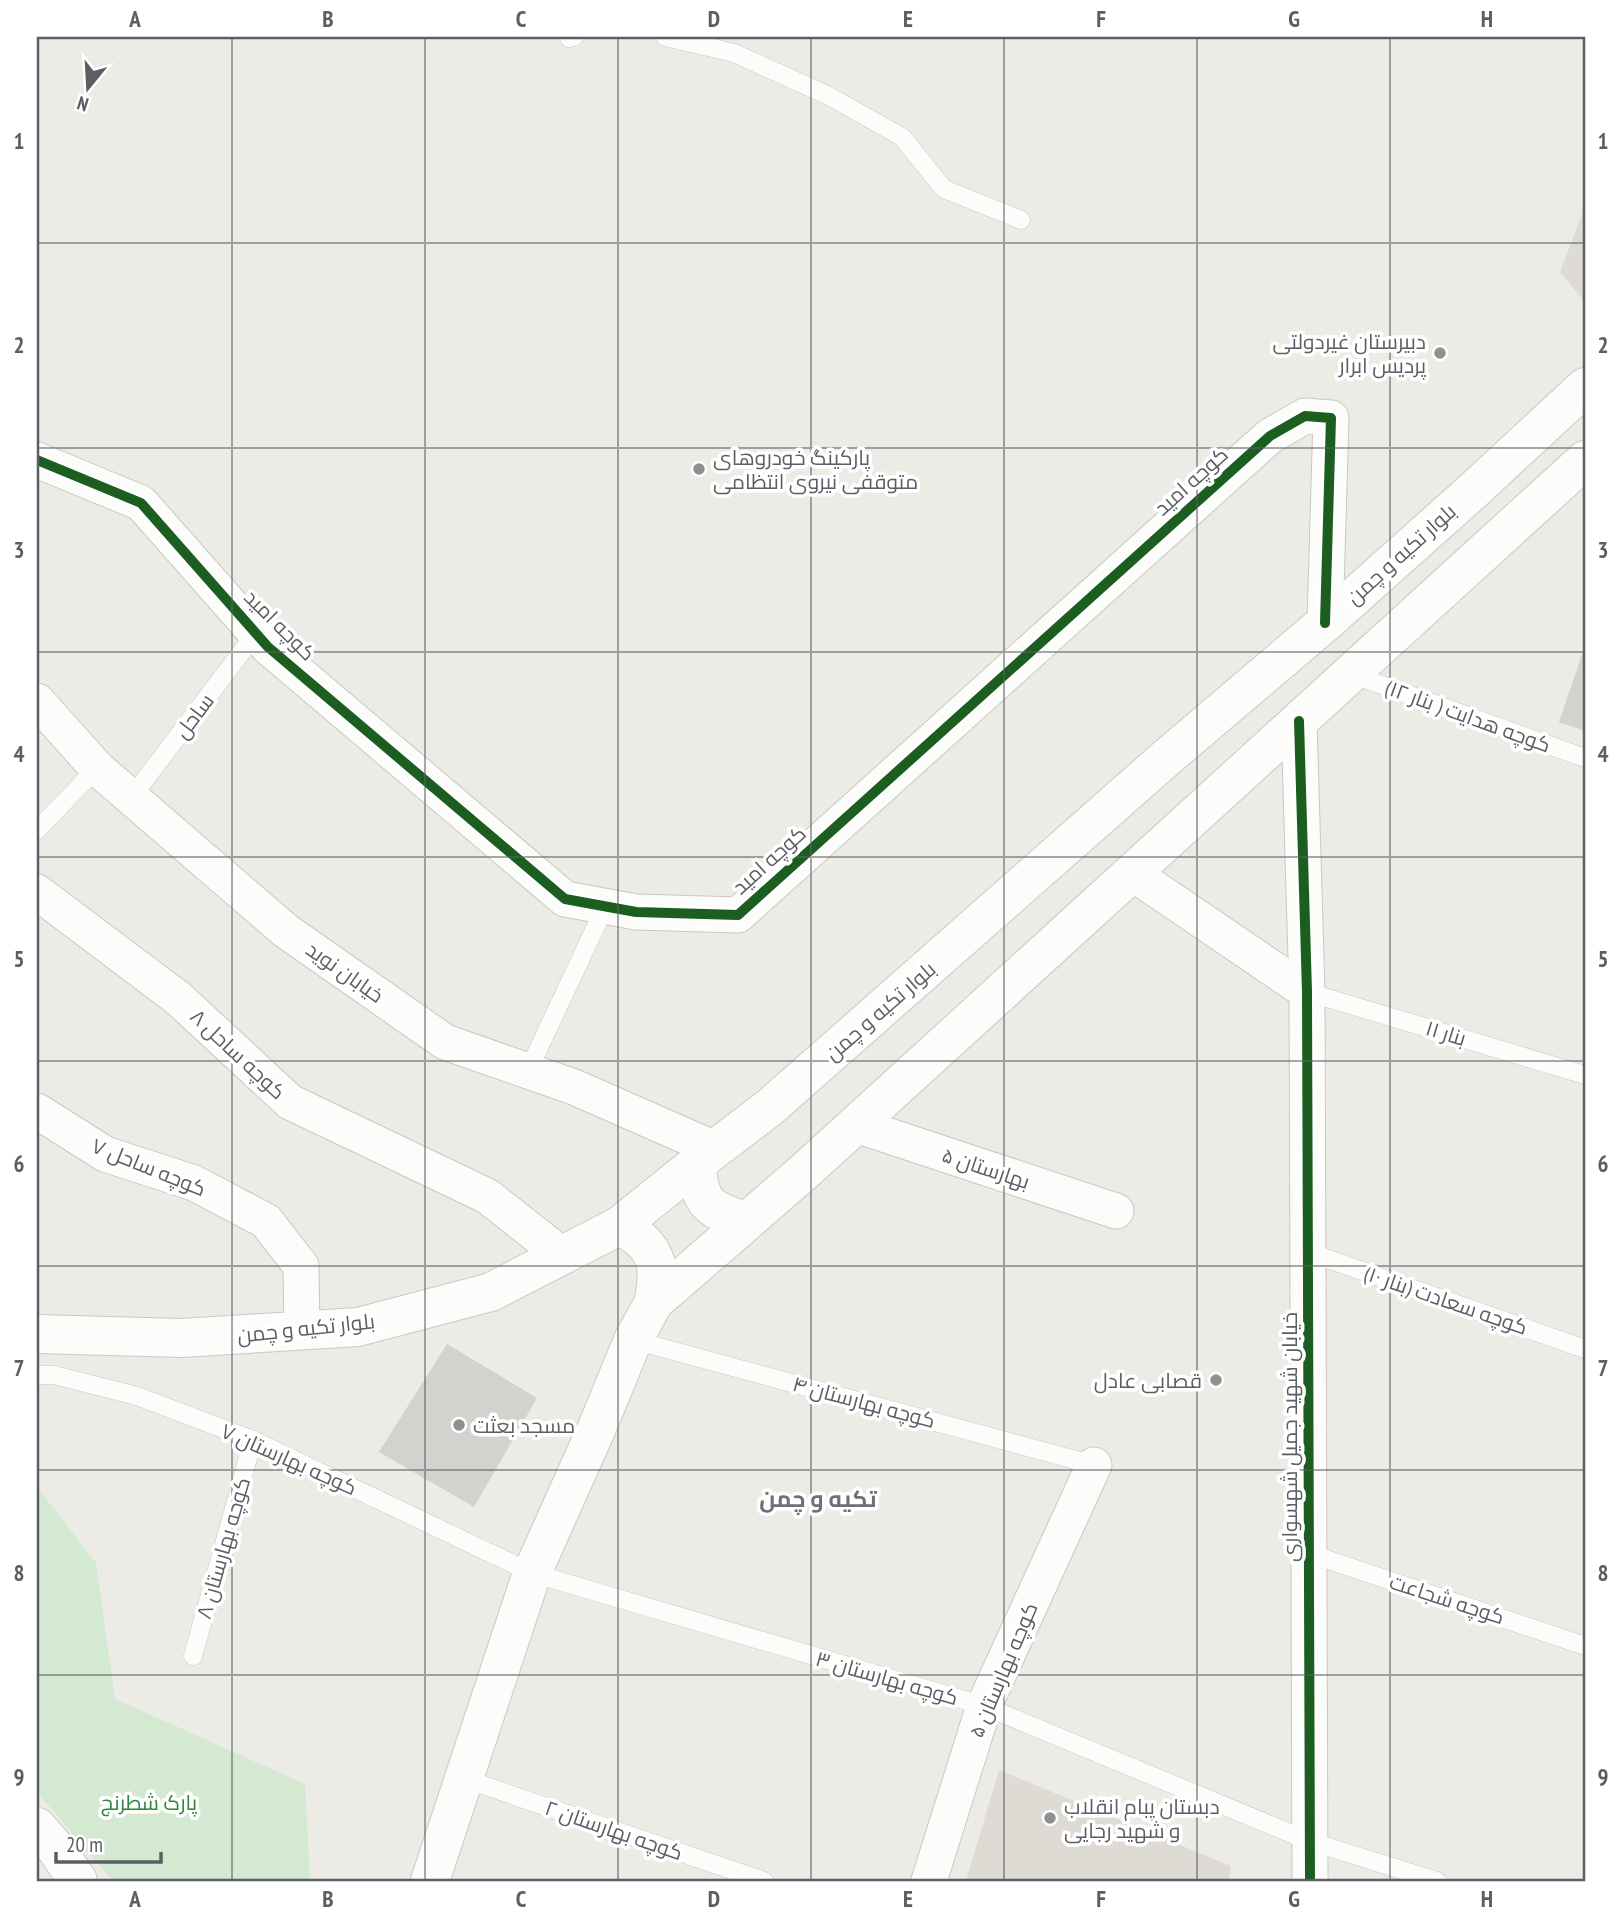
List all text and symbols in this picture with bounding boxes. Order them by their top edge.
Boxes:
text: A [128,4,141,33]
text: B [322,4,334,33]
text: C [516,4,527,33]
text: D [708,4,720,33]
text: E [903,4,913,33]
text: F [1096,4,1106,33]
text: G [1288,4,1300,33]
text: H [1481,4,1493,33]
north arrow [52,52,122,122]
text: N [74,91,91,117]
text: 1 [14,126,25,155]
text: 1 [1598,126,1609,155]
place label: دبیرستان غیردولتی پرديس ابرار [1273,328,1426,380]
text: 2 [14,330,25,359]
text: 2 [1598,330,1609,359]
marker: دبیرستان غیردولتی پرديس ابرار [1432,345,1448,361]
street label: کوچه امید [1149,441,1234,522]
place label: پارکینگ خودروهای متوقفی نیروی انتظامی [713,444,918,495]
marker: پارکینگ خودروهای متوقفی نیروی انتظامی [691,461,707,477]
street label: بلوار تکیه و چمن [1341,498,1462,611]
text: 3 [14,535,25,564]
text: 3 [1598,535,1609,564]
street label: کوچه امید [238,584,321,667]
street label: کوچه هدایت ( بنار ۱۲) [1381,674,1554,759]
street label: ساحل [168,688,220,744]
text: 4 [14,739,25,768]
text: 4 [1598,739,1609,768]
street label: کوچه امید [727,820,812,901]
street label: خیابان نوید [301,935,389,1009]
text: 5 [14,944,25,973]
text: 5 [1598,944,1609,973]
street label: بلوار تکیه و چمن [819,955,942,1067]
street label: کوچه ساحل ۸ [184,1003,291,1106]
street label: بنار ۱۱ [1422,1014,1470,1052]
street label: کوچه ساحل ۷ [87,1132,210,1203]
street label: بهارستان ۵ [939,1141,1033,1195]
text: 6 [14,1149,25,1178]
text: 6 [1598,1149,1609,1178]
street label: کوچه سعادت (بنار ۱۰) [1360,1259,1531,1342]
street label: بلوار تکیه و چمن [236,1307,376,1350]
street label: خیابان شهید جمیل شهسواری [1276,1312,1303,1562]
text: 7 [14,1353,25,1382]
text: 7 [1598,1353,1609,1382]
place label: قصابی عادل [1094,1367,1202,1394]
street label: کوچه بهارستان ۴ [789,1370,938,1435]
marker: قصابی عادل [1208,1372,1224,1388]
place label: مسجد بعثت [473,1412,575,1439]
street label: کوچه بهارستان ۷ [216,1417,361,1502]
marker: مسجد بعثت [451,1417,467,1433]
street label: کوچه بهارستان ۸ [190,1474,257,1622]
district label: تکیه و چمن [759,1484,877,1515]
text: 8 [14,1558,25,1587]
text: 8 [1598,1558,1609,1587]
street label: کوچه شجاعت [1386,1568,1508,1631]
street label: کوچه بهارستان ۵ [962,1598,1045,1742]
street label: کوچه بهارستان ۳ [812,1645,961,1712]
text: 9 [14,1762,25,1791]
text: 9 [1598,1762,1609,1791]
park label: پارک شطرنج [101,1789,198,1817]
place label: دبستان پبام انقلاب و شهید رجایی [1064,1793,1220,1844]
street label: کوچه بهارستان ۲ [541,1794,686,1867]
marker: دبستان پبام انقلاب و شهید رجایی [1042,1810,1058,1826]
scale bar [56,1820,161,1864]
text: 20 m [66,1831,103,1858]
text: A [128,1884,141,1913]
text: B [322,1884,334,1913]
text: C [516,1884,527,1913]
text: D [708,1884,720,1913]
text: E [903,1884,913,1913]
text: F [1096,1884,1106,1913]
text: G [1288,1884,1300,1913]
text: H [1481,1884,1493,1913]

